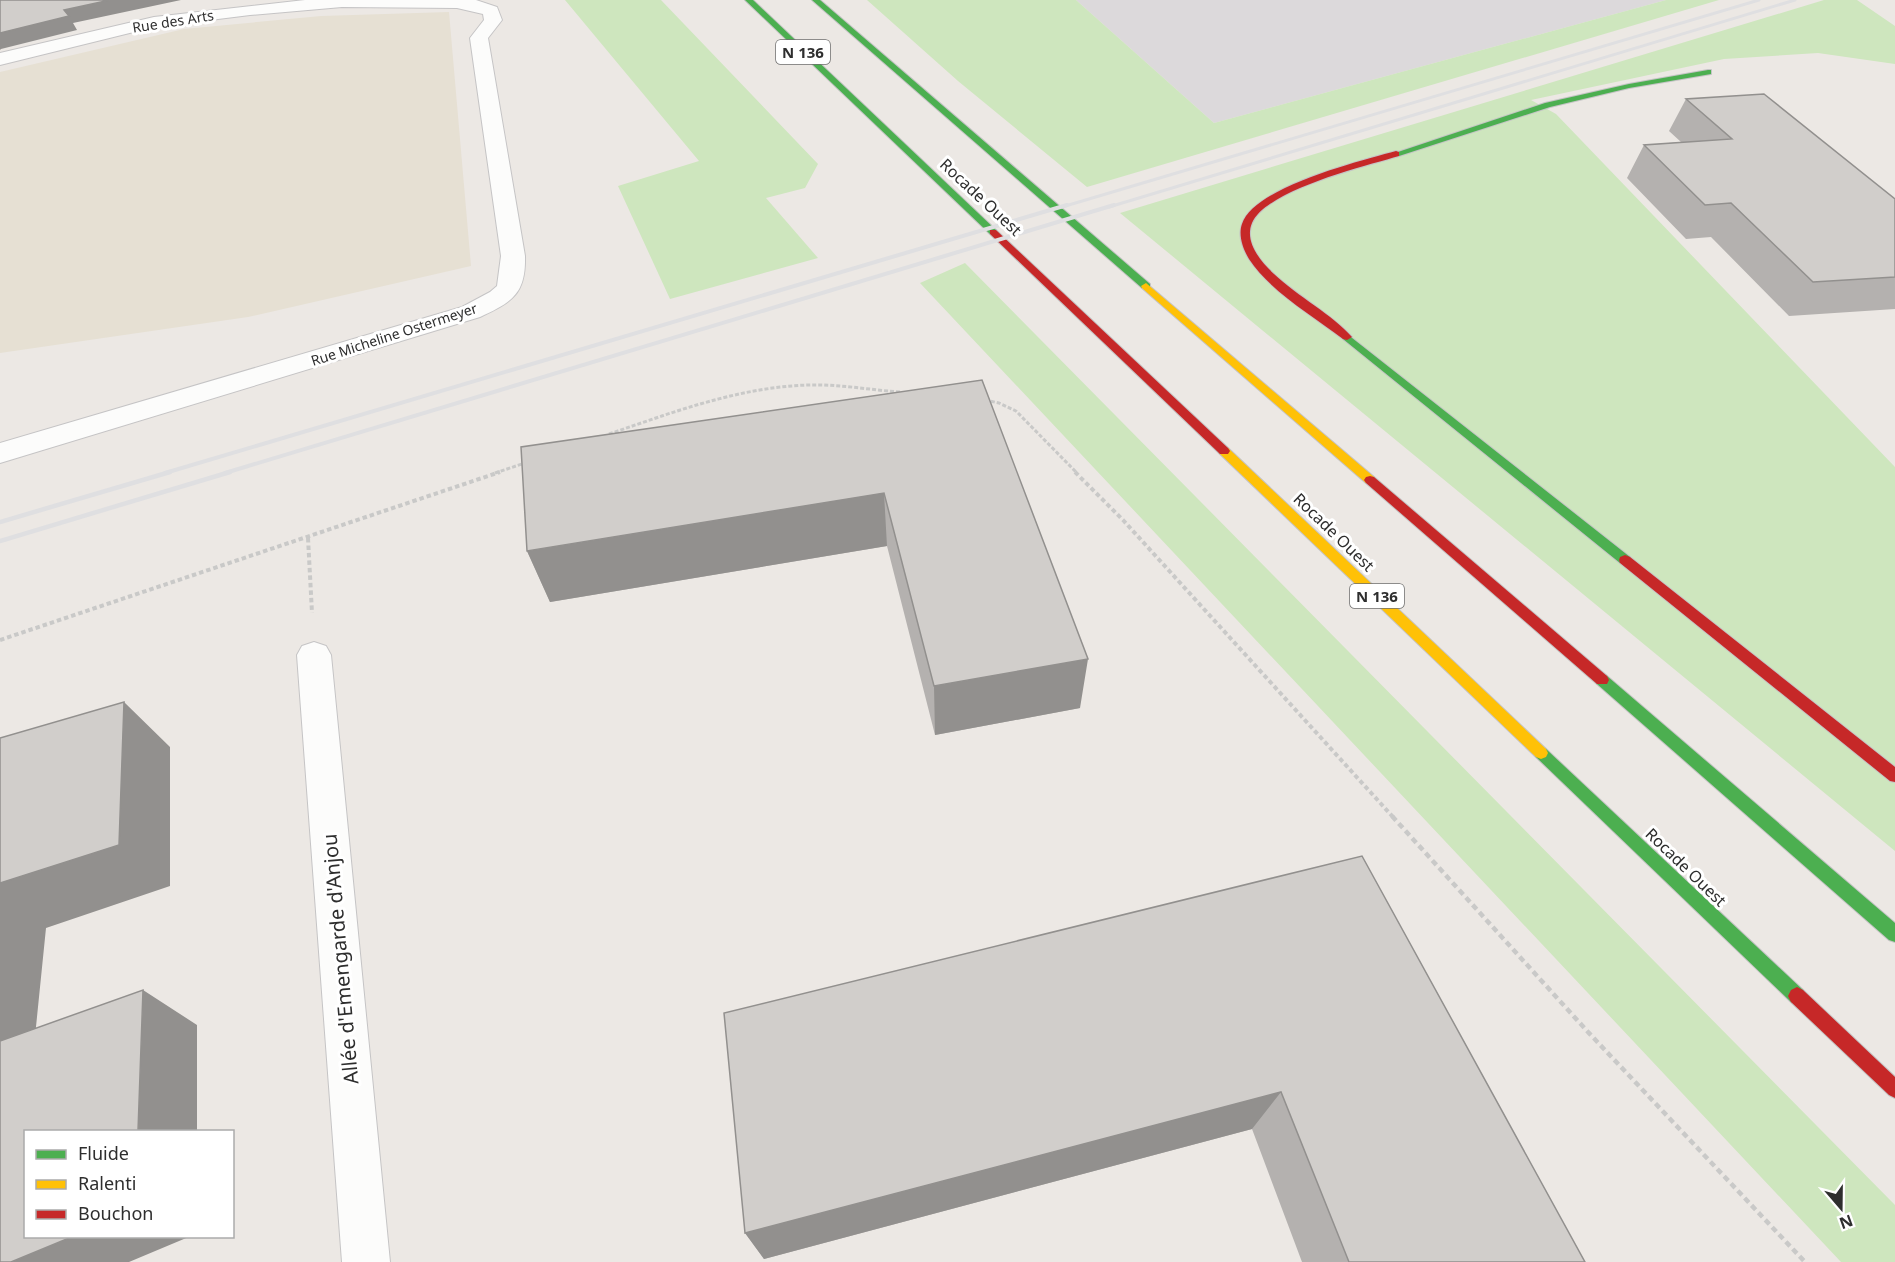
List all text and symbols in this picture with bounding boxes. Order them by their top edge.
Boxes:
street label: Rue des Arts [131,5,215,37]
road number: N 136 [776,40,830,64]
street label: Rocade Ouest [935,153,1027,241]
street label: Rue Micheline Ostermeyer [308,298,480,370]
street label: Rocade Ouest [1289,488,1379,576]
road number: N 136 [1350,584,1404,608]
street label: Rocade Ouest [1641,823,1731,911]
street label: Allée d'Emengarde d'Anjou [316,833,364,1085]
legend [24,1130,234,1238]
text: Fluide [78,1141,129,1165]
text: Ralenti [78,1171,136,1195]
north arrow [1811,1178,1871,1238]
text: Bouchon [78,1201,154,1225]
text: N [1836,1210,1856,1235]

